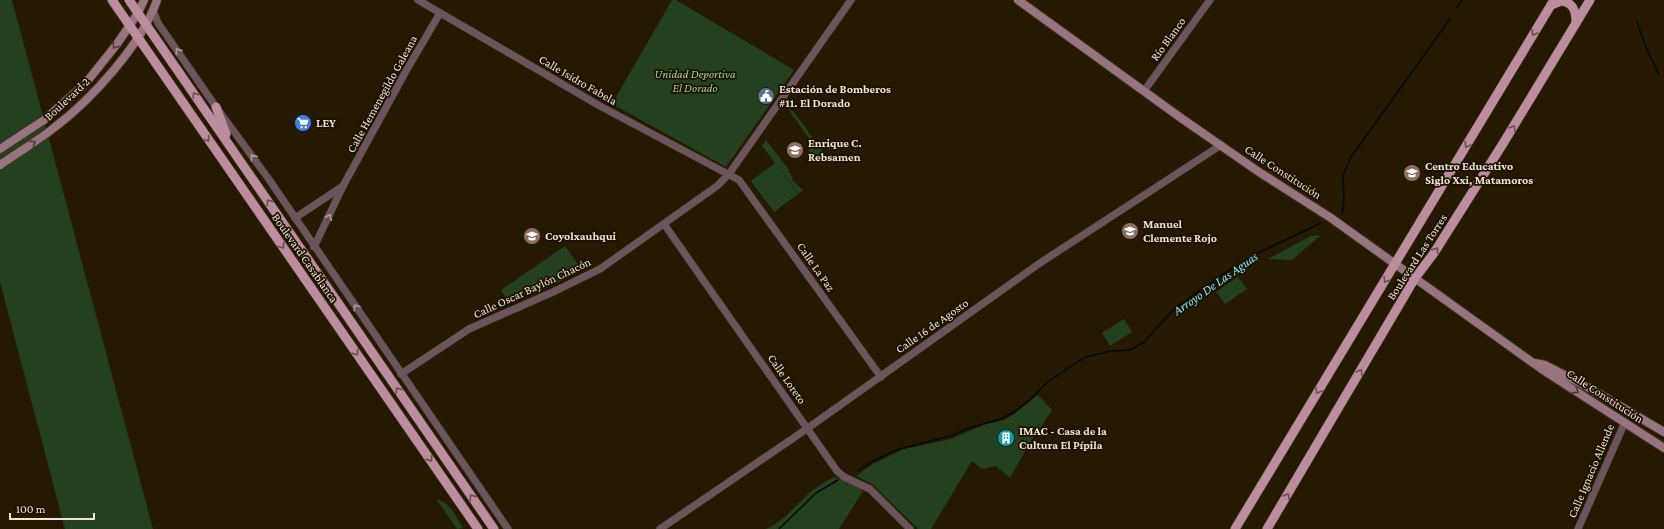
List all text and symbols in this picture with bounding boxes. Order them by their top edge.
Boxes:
street label: Río Blanco [1147,14,1189,64]
one-way arrow [1531,29,1538,36]
street label: Calle Hemenegildo Galeana [344,33,420,155]
one-way arrow [112,42,120,49]
one-way arrow [175,48,183,55]
street label: Calle Isidro Fabela [536,52,620,108]
park label: Unidad Deportiva El Dorado [654,67,736,95]
street label: Boulevard 2 [42,74,93,123]
place label: Estación de Bomberos #11. El Dorado [779,82,891,110]
public building icon: Estación de Bomberos #11. El Dorado [756,86,776,106]
one-way arrow [193,93,200,100]
supermarket icon: LEY [293,113,313,133]
place label: LEY [316,116,336,130]
one-way arrow [1509,125,1516,132]
one-way arrow [202,135,210,142]
place label: Enrique C. Rebsamen [808,136,862,164]
school or university icon: Enrique C. Rebsamen [785,140,805,160]
one-way arrow [28,141,35,148]
one-way arrow [1465,141,1472,148]
street label: Calle Constitución [1242,142,1324,202]
one-way arrow [251,155,258,162]
place label: Centro Educativo Siglo Xxi, Matamoros [1425,159,1533,187]
school or university icon: Centro Educativo Siglo Xxi, Matamoros [1402,163,1422,183]
one-way arrow [266,199,274,206]
street label: Boulevard Casablanca [269,211,341,306]
street label: Boulevard Las Torres [1384,211,1450,303]
one-way arrow [325,213,332,221]
place label: Manuel Clemente Rojo [1143,217,1217,245]
school or university icon: Manuel Clemente Rojo [1120,221,1140,241]
school or university icon: Coyolxauhqui [522,226,542,246]
place label: Coyolxauhqui [545,229,616,243]
street label: Calle La Paz [794,240,838,294]
one-way arrow [277,242,285,249]
one-way arrow [1431,247,1438,254]
water label: Arroyo De Las Aguas [1169,249,1261,319]
street label: Calle Oscar Baylón Chacón [471,254,593,321]
one-way arrow [1383,276,1390,283]
street label: Calle 16 de Agosto [893,296,971,356]
one-way arrow [353,305,360,312]
one-way arrow [351,348,358,355]
street label: Calle Loreto [765,351,809,407]
street label: Calle Constitución [1564,366,1646,426]
one-way arrow [1356,369,1363,376]
one-way arrow [1572,386,1579,394]
one-way arrow [395,387,403,394]
one-way arrow [1315,387,1322,394]
street label: Calle Ignacio Allende [1565,422,1617,520]
place label: IMAC - Casa de la Cultura El Pípila [1019,424,1107,452]
building icon: IMAC - Casa de la Cultura El Pípila [996,428,1016,448]
one-way arrow [425,455,432,462]
one-way arrow [1282,493,1290,500]
one-way arrow [469,494,477,501]
scale bar [10,495,94,521]
text: 100 m [16,502,46,516]

